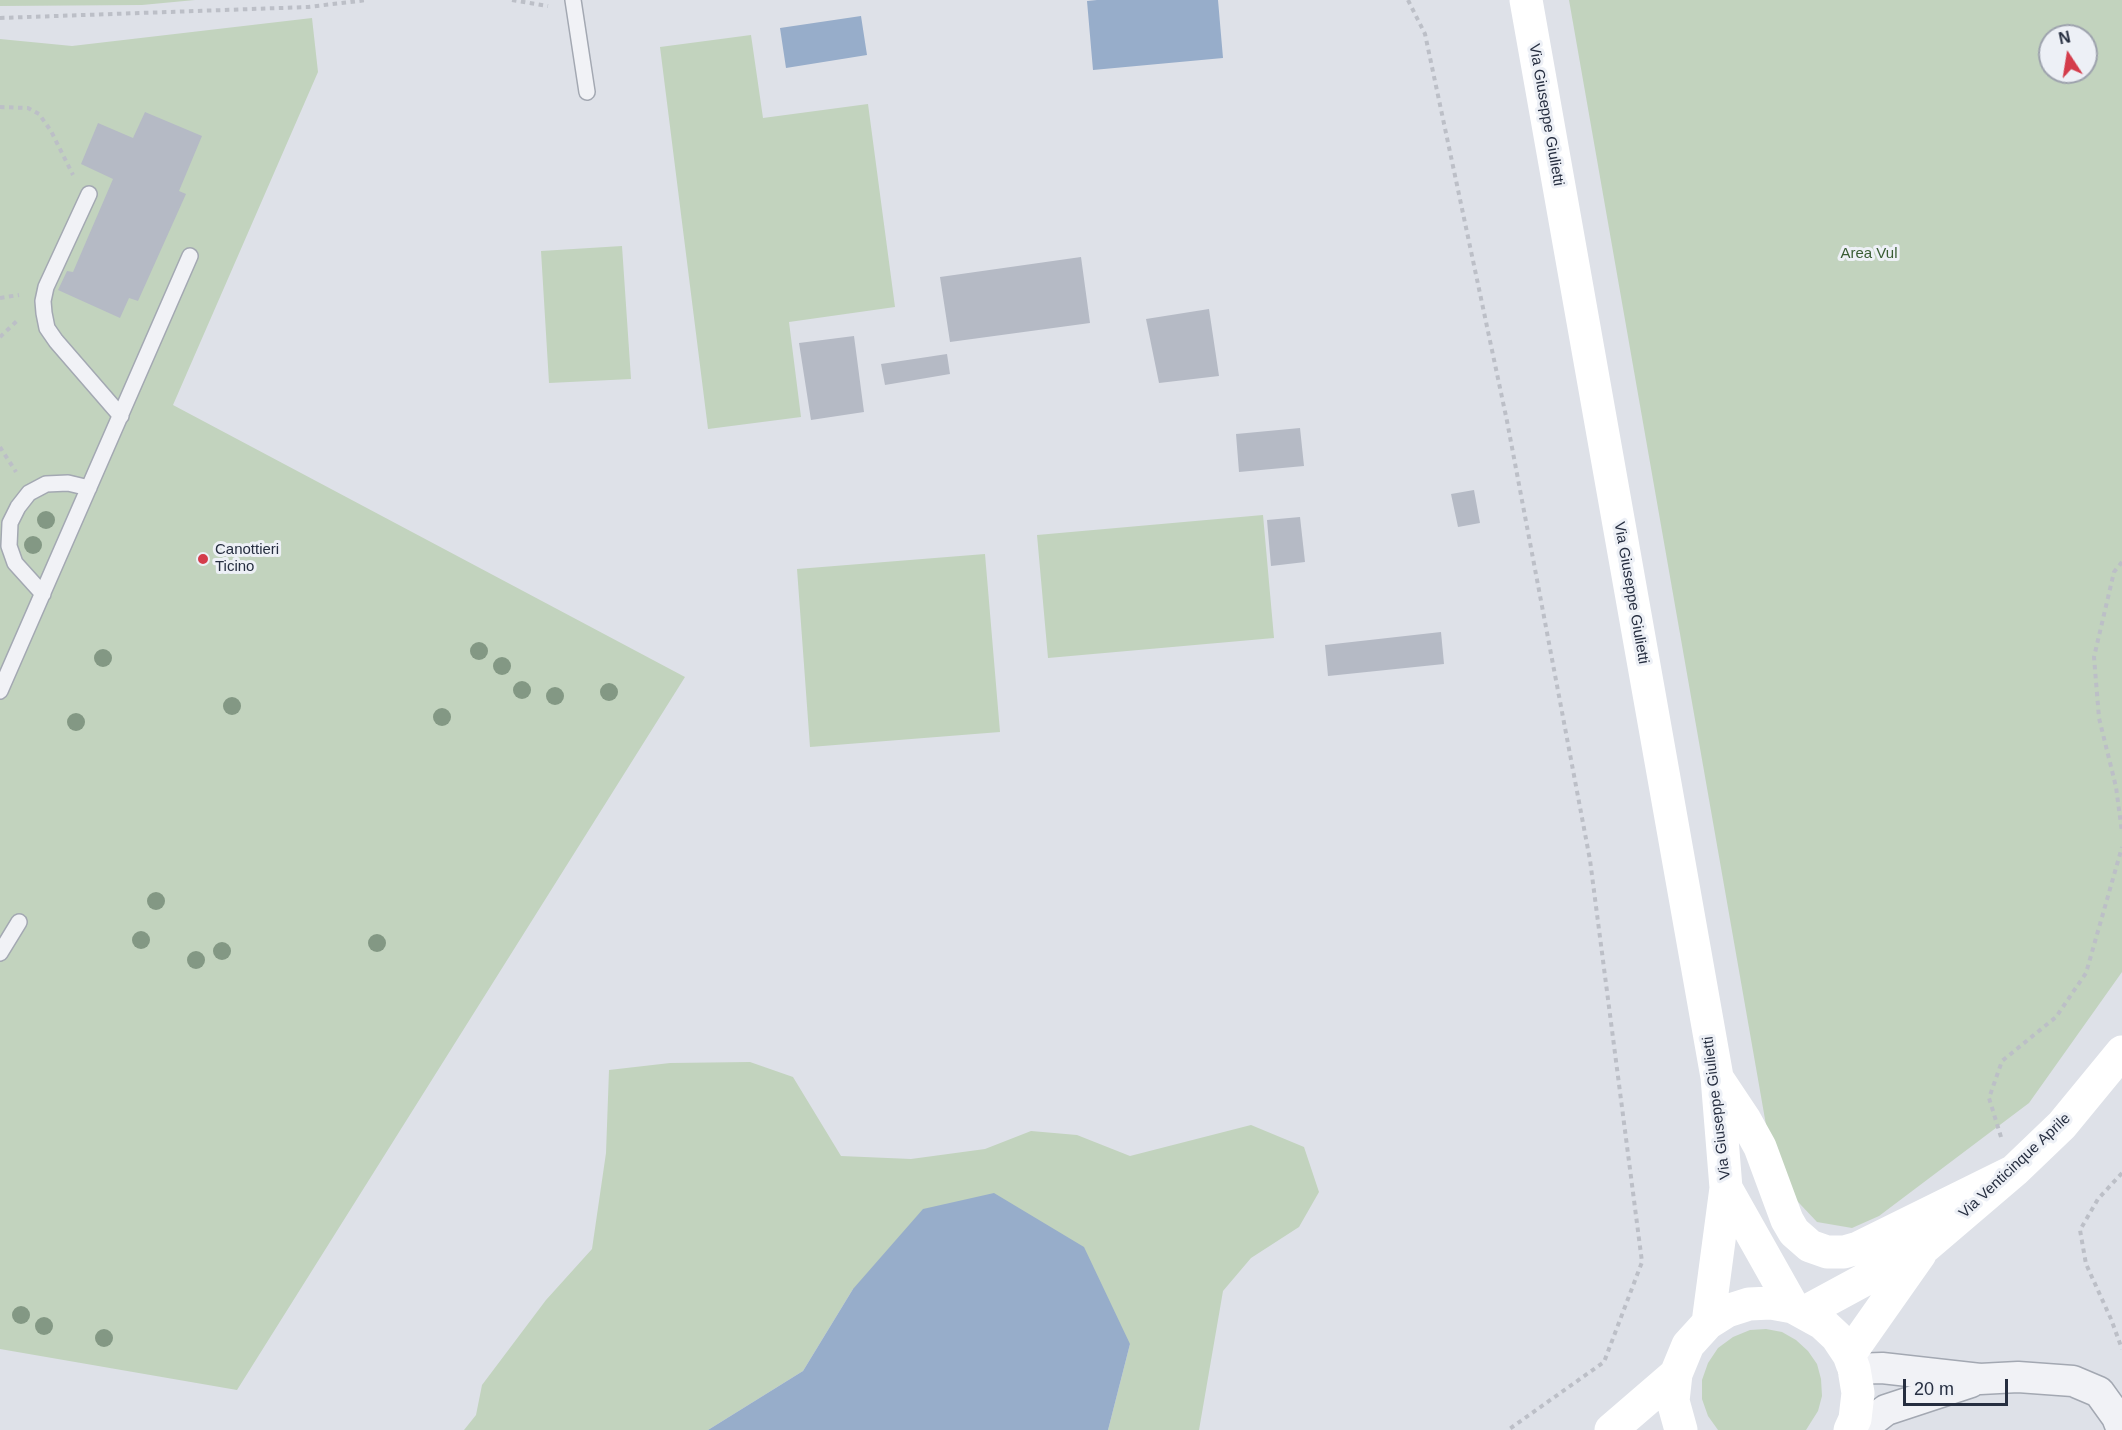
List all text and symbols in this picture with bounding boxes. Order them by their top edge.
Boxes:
north arrow [2038,24,2098,84]
text: N [2057,28,2072,47]
street label: Via Giuseppe Giulietti [1525,43,1567,187]
park label: Area Vul [1841,245,1897,263]
street label: Via Giuseppe Giulietti [1610,521,1652,665]
place label: Canottieri Ticino [215,541,279,576]
marker: Canottieri Ticino [196,552,210,566]
street label: Via Giuseppe Giulietti [1699,1035,1735,1181]
street label: Via Venticinque Aprile [1956,1110,2074,1222]
scale bar [1906,1367,2011,1405]
text: 20 m [1914,1379,1954,1399]

